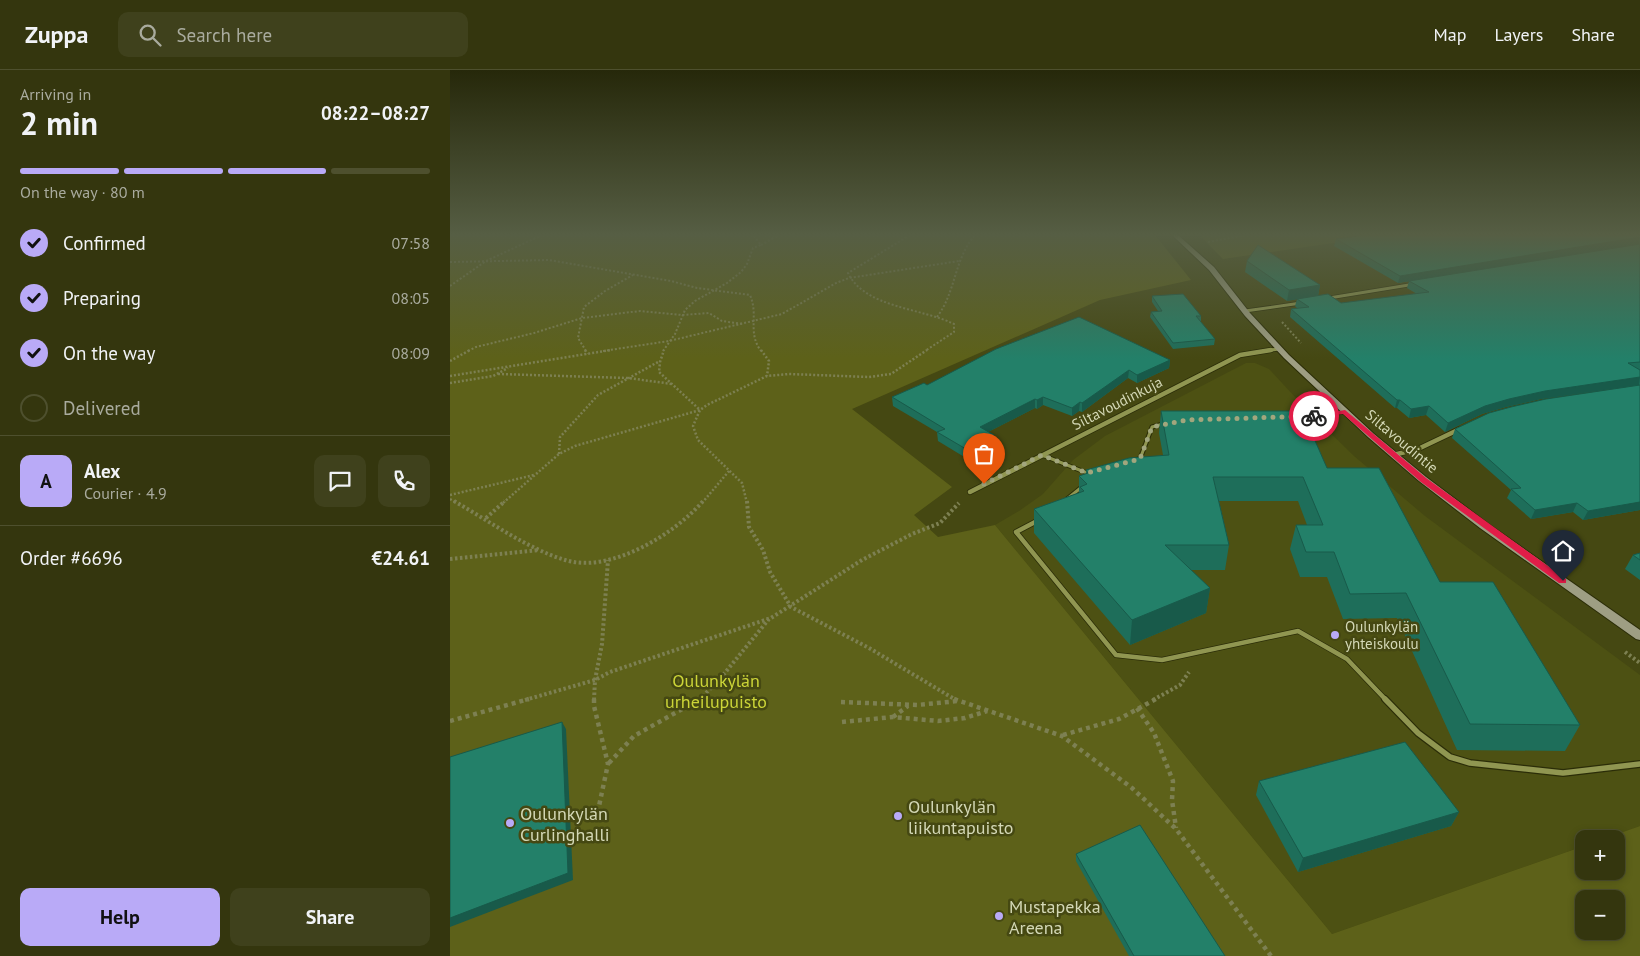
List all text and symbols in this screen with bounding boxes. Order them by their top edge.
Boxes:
search box [118,12,468,57]
text: Zuppa [25,19,88,50]
icon: search [136,21,164,49]
text: Search here [176,23,272,47]
text: Map [1434,23,1466,46]
text: Layers [1494,23,1543,46]
text: Share [1571,23,1615,46]
text: Arriving in [20,84,91,104]
text: 08:22–08:27 [321,101,430,125]
text: 2 min [20,102,98,144]
text: On the way · 80 m [20,182,145,202]
icon: check [20,229,48,257]
text: Confirmed [63,231,146,255]
text: 07:58 [392,233,430,253]
icon: check [20,284,48,312]
text: Preparing [63,286,141,310]
text: 08:05 [392,288,430,308]
icon: check [20,339,48,367]
text: On the way [63,341,155,365]
text: 08:09 [392,343,430,363]
street label: Siltavoudinkuja [1069,372,1165,434]
courier [1289,391,1339,441]
text: Delivered [63,396,141,420]
icon: bike [1300,402,1328,430]
street label: Siltavoudintie [1362,405,1442,477]
pin [963,433,1005,484]
icon: bag [970,440,998,468]
button: chat [314,455,366,507]
button: phone [378,455,430,507]
text: Alex [84,459,120,483]
text: A [40,469,52,493]
text: Courier · 4.9 [84,483,167,503]
pin [1542,530,1584,581]
icon: home [1549,537,1577,565]
text: Order #6696 [20,546,123,570]
text: €24.61 [371,546,430,570]
place label: Oulunkylän yhteiskoulu [1345,617,1419,653]
marker: Oulunkylän yhteiskoulu [1329,629,1341,641]
park label: Oulunkylän urheilupuisto [665,669,767,713]
place label: Oulunkylän liikuntapuisto [908,795,1014,839]
place label: Oulunkylän Curlinghalli [520,802,610,846]
marker: Oulunkylän liikuntapuisto [892,810,904,822]
marker: Oulunkylän Curlinghalli [504,817,516,829]
map controls [1575,830,1625,940]
button: + [1575,830,1625,880]
button: Help [20,888,220,946]
button: Share [230,888,430,946]
button: − [1575,890,1625,940]
place label: Mustapekka Areena [1009,895,1101,939]
marker: Mustapekka Areena [993,910,1005,922]

